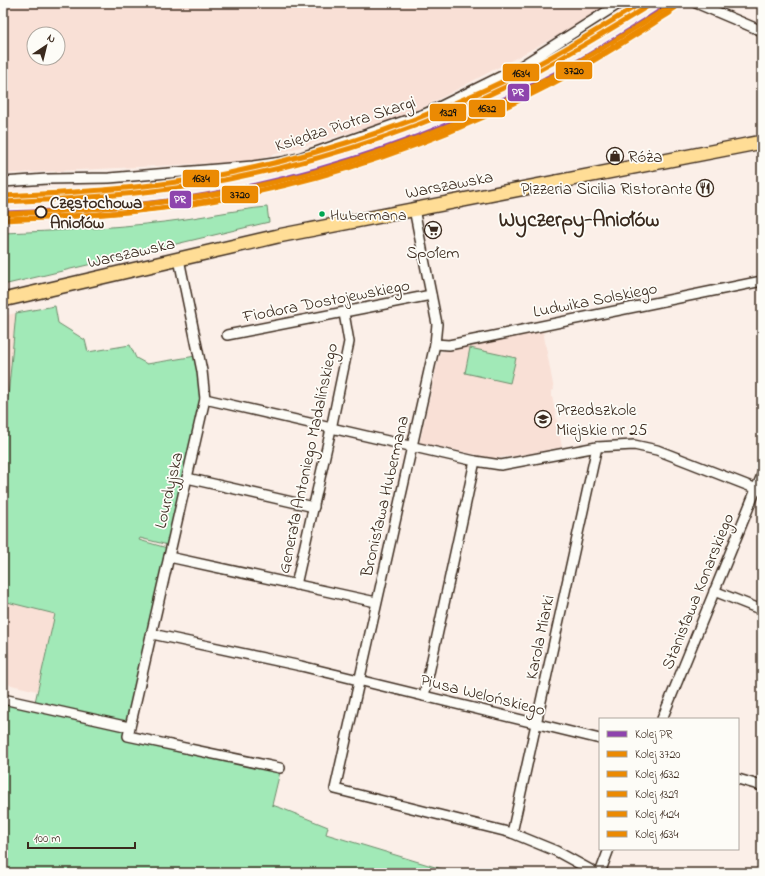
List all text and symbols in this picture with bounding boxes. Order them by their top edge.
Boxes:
north arrow [26,26,66,66]
text: N [44,30,59,47]
line badge: 3720 [555,61,593,80]
line badge: 1634 [502,63,540,82]
text: 3720 [563,63,584,79]
text: 1634 [512,66,530,82]
line badge: PR [507,83,530,102]
text: PR [511,85,525,101]
street label: Księdza Piotra Skargi [272,90,420,161]
line badge: 1632 [468,99,506,118]
text: 1632 [478,101,497,117]
line badge: 1329 [429,103,467,122]
text: 1329 [440,105,457,121]
place label: Róża [628,145,663,170]
shop icon: Róża [605,146,625,166]
street label: Warszawska [403,165,495,206]
line badge: 1634 [182,169,220,188]
text: 1634 [192,171,210,187]
place label: Pizzeria Sicilia Ristorante [521,177,692,202]
restaurant icon: Pizzeria Sicilia Ristorante [695,178,715,198]
line badge: 3720 [221,185,259,204]
text: 3720 [229,187,250,203]
line badge: PR [169,190,192,209]
place label: Częstochowa Aniołów [50,191,142,236]
text: PR [173,192,187,208]
place label: Hubermana [330,204,407,228]
marker: Częstochowa Aniołów [34,205,48,219]
district label: Wyczerpy-Aniołów [499,206,659,238]
marker: Hubermana [317,209,327,219]
supermarket icon: Społem [423,220,443,240]
street label: Warszawska [85,231,178,276]
place label: Społem [406,241,460,266]
street label: Fiodora Dostojewskiego [240,273,412,332]
street label: Ludwika Solskiego [531,276,660,327]
street label: Generała Antoniego Madalińskiego [272,341,347,576]
place label: Przedszkole Miejskie nr 25 [556,398,648,443]
school or university icon: Przedszkole Miejskie nr 25 [533,409,553,429]
street label: Bronisława Hubermana [355,413,416,580]
street label: Lourdyjska [149,450,191,531]
street label: Stanisława Konarskiego [656,509,743,674]
street label: Karola Miarki [519,593,562,682]
street label: Piusa Welońskiego [417,668,548,725]
legend [599,718,739,850]
text: Kolej PR [635,726,673,744]
text: Kolej 3720 [635,746,681,764]
text: Kolej 1632 [635,766,680,784]
text: Kolej 1329 [635,786,678,804]
text: Kolej 1424 [635,806,679,824]
scale bar [28,824,135,850]
text: Kolej 1634 [635,826,679,844]
text: 100 m [34,830,61,848]

